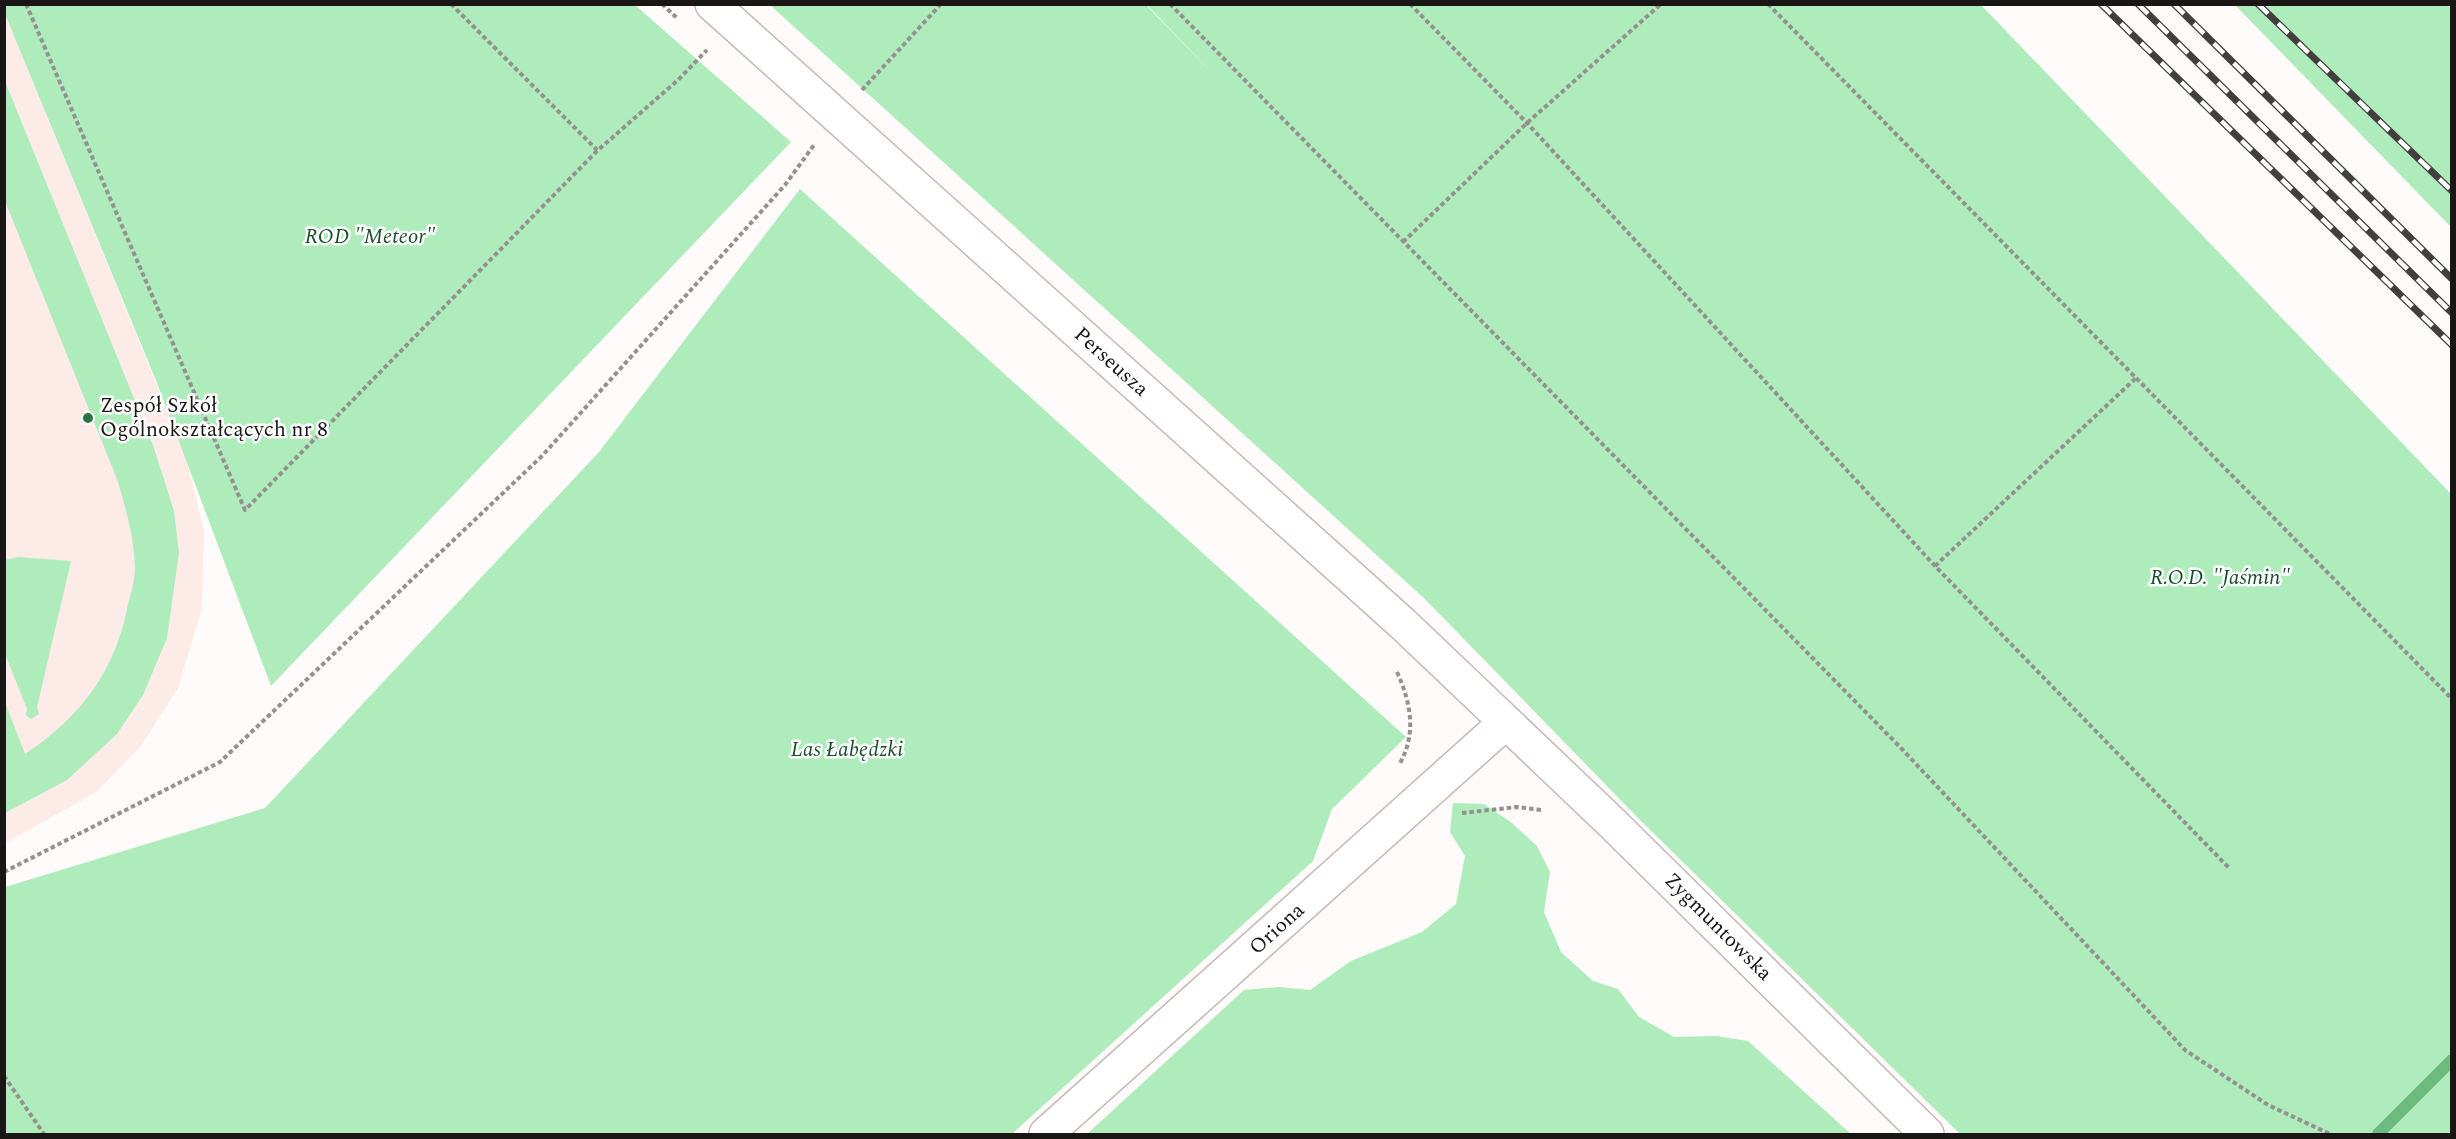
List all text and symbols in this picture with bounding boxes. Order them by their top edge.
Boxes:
park label: ROD "Meteor" [305,221,436,253]
street label: Perseusza [1066,319,1156,405]
place label: Zespół Szkół Ogólnokształcących nr 8 [100,390,328,446]
marker: Zespół Szkół Ogólnokształcących nr 8 [81,411,95,425]
park label: R.O.D. "Jaśmin" [2150,562,2291,594]
park label: Las Łabędzki [791,734,903,766]
street label: Zygmuntowska [1656,865,1780,989]
street label: Oriona [1242,895,1313,963]

